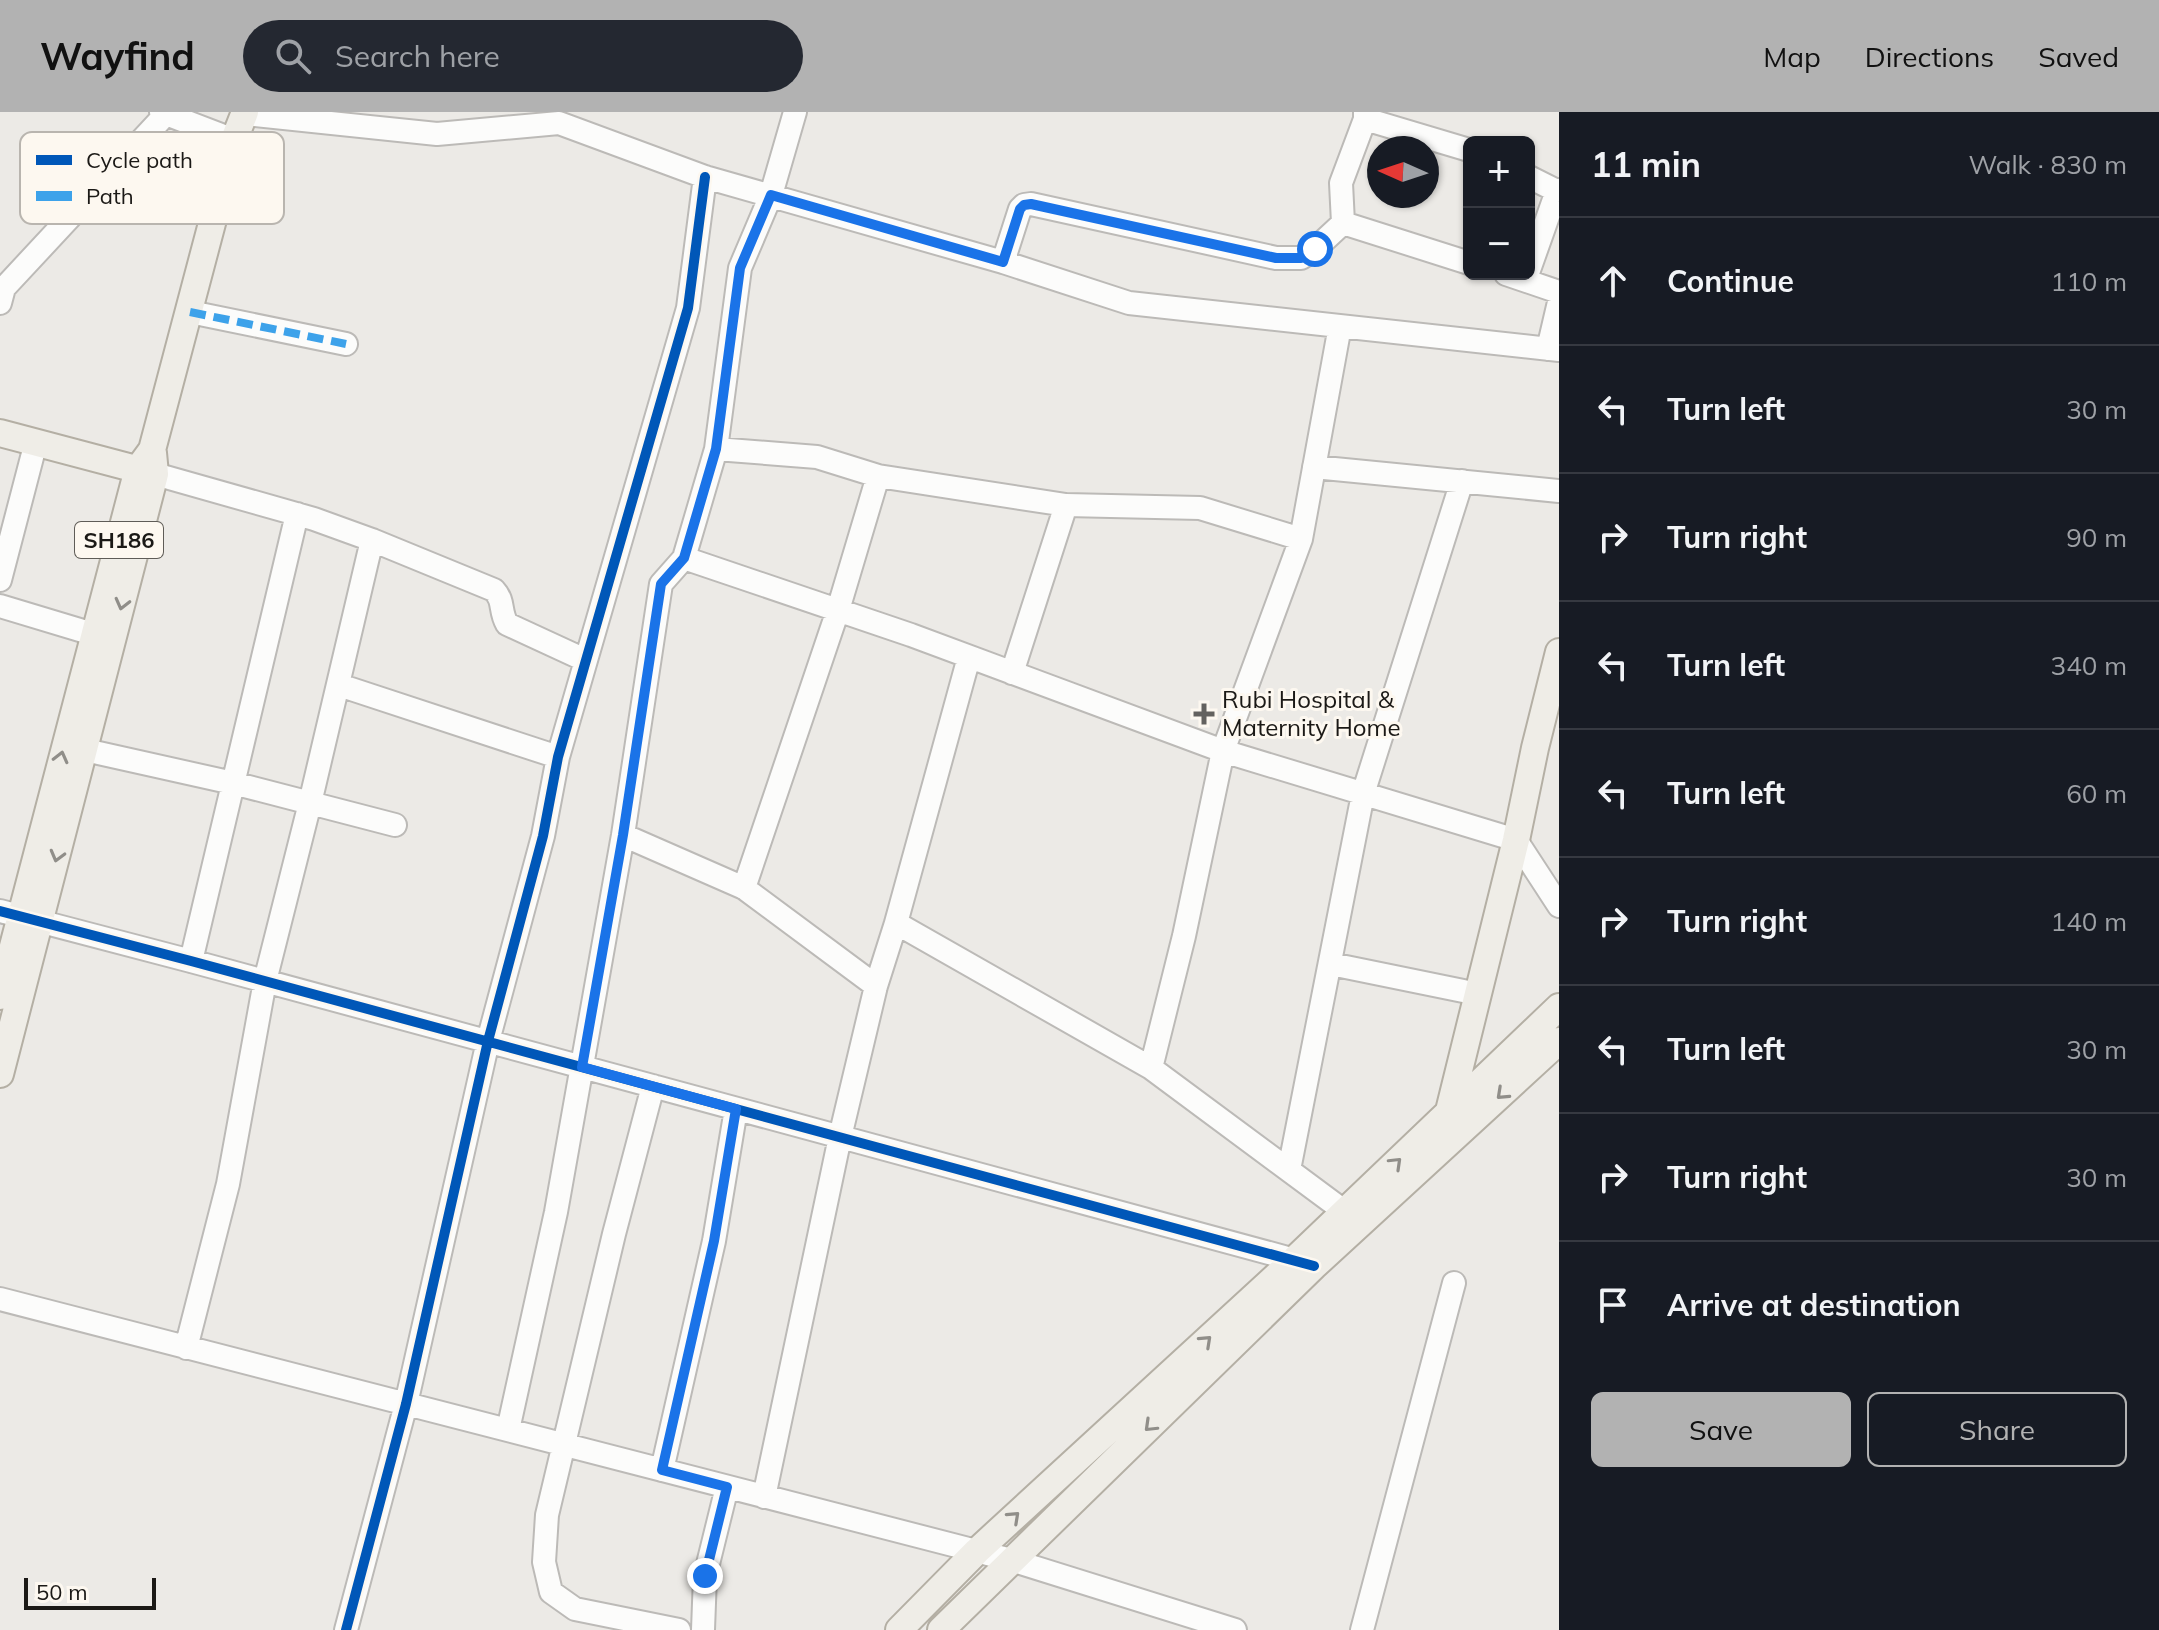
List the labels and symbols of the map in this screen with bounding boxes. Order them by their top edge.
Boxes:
legend [20,132,284,224]
north arrow [1367,136,1439,208]
text: Cycle path [86,146,193,174]
text: Path [86,182,134,210]
route start [1297,231,1333,267]
road number: SH186 [75,522,163,558]
one-way arrow [115,597,132,610]
place label: Rubi Hospital & Maternity Home [1222,684,1401,742]
marker: Rubi Hospital & Maternity Home [1193,703,1215,725]
one-way arrow [52,751,69,765]
one-way arrow [49,848,66,862]
one-way arrow [1497,1084,1511,1099]
one-way arrow [1387,1158,1401,1172]
one-way arrow [1197,1336,1211,1351]
one-way arrow [1145,1416,1159,1431]
one-way arrow [1005,1512,1020,1526]
route end [687,1558,723,1594]
scale bar [24,1574,156,1610]

